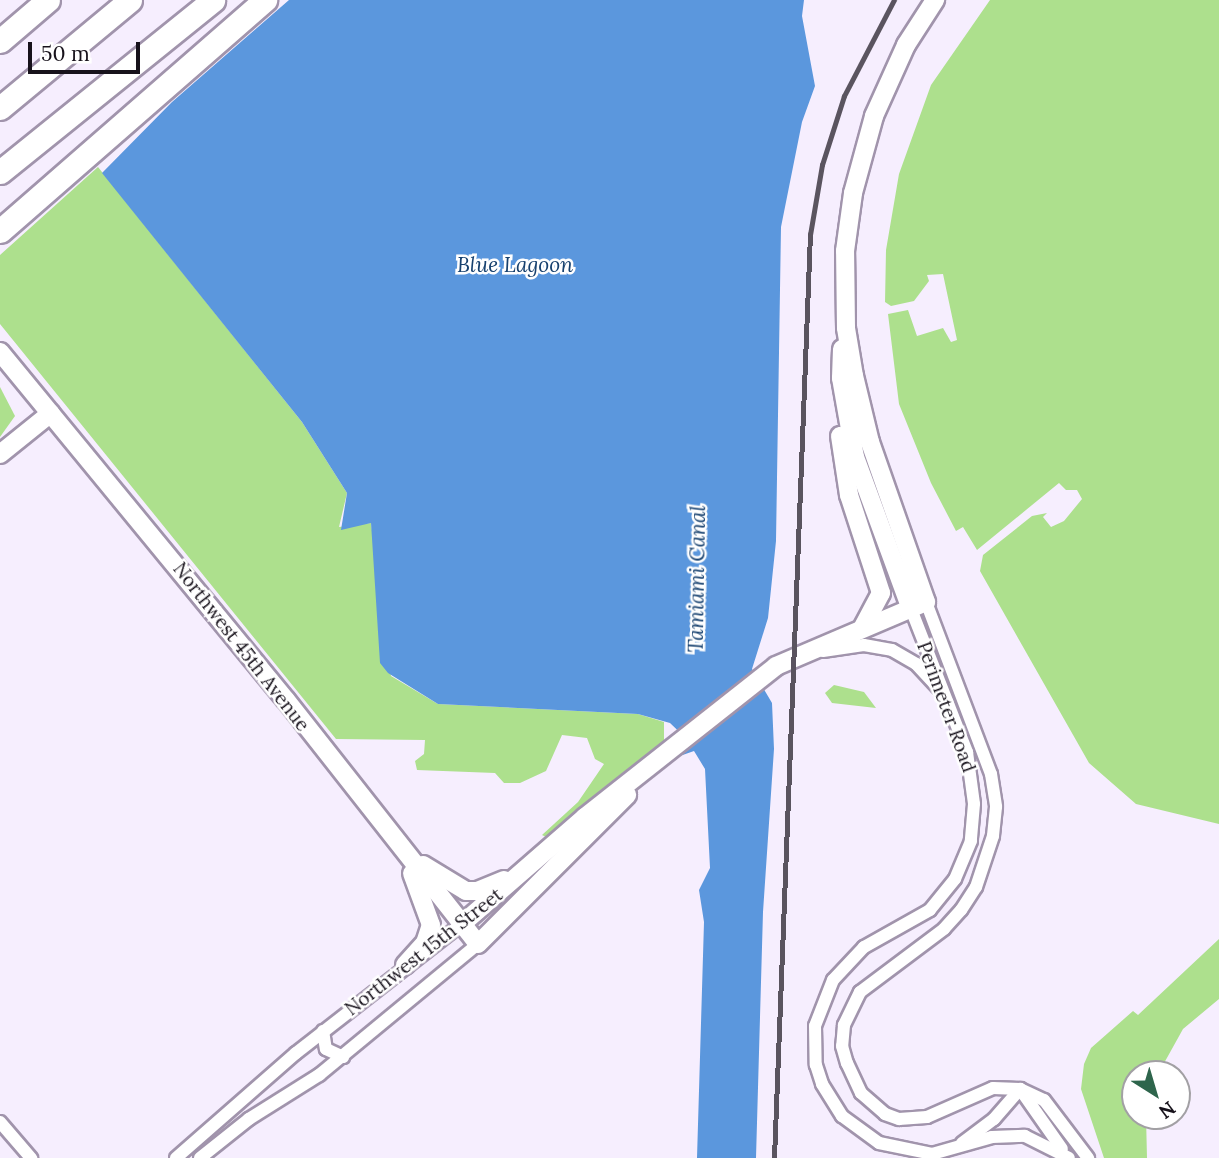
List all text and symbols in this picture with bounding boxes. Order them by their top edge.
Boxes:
scale bar [32,28,144,72]
text: 50 m [41,40,90,67]
water label: Blue Lagoon [457,252,573,278]
water label: Tamiami Canal [683,505,711,653]
street label: Northwest 45th Avenue [168,558,314,736]
street label: Perimeter Road [912,639,980,775]
street label: Northwest 15th Street [341,883,507,1021]
north arrow [1121,1060,1191,1130]
text: N [1154,1096,1181,1124]

